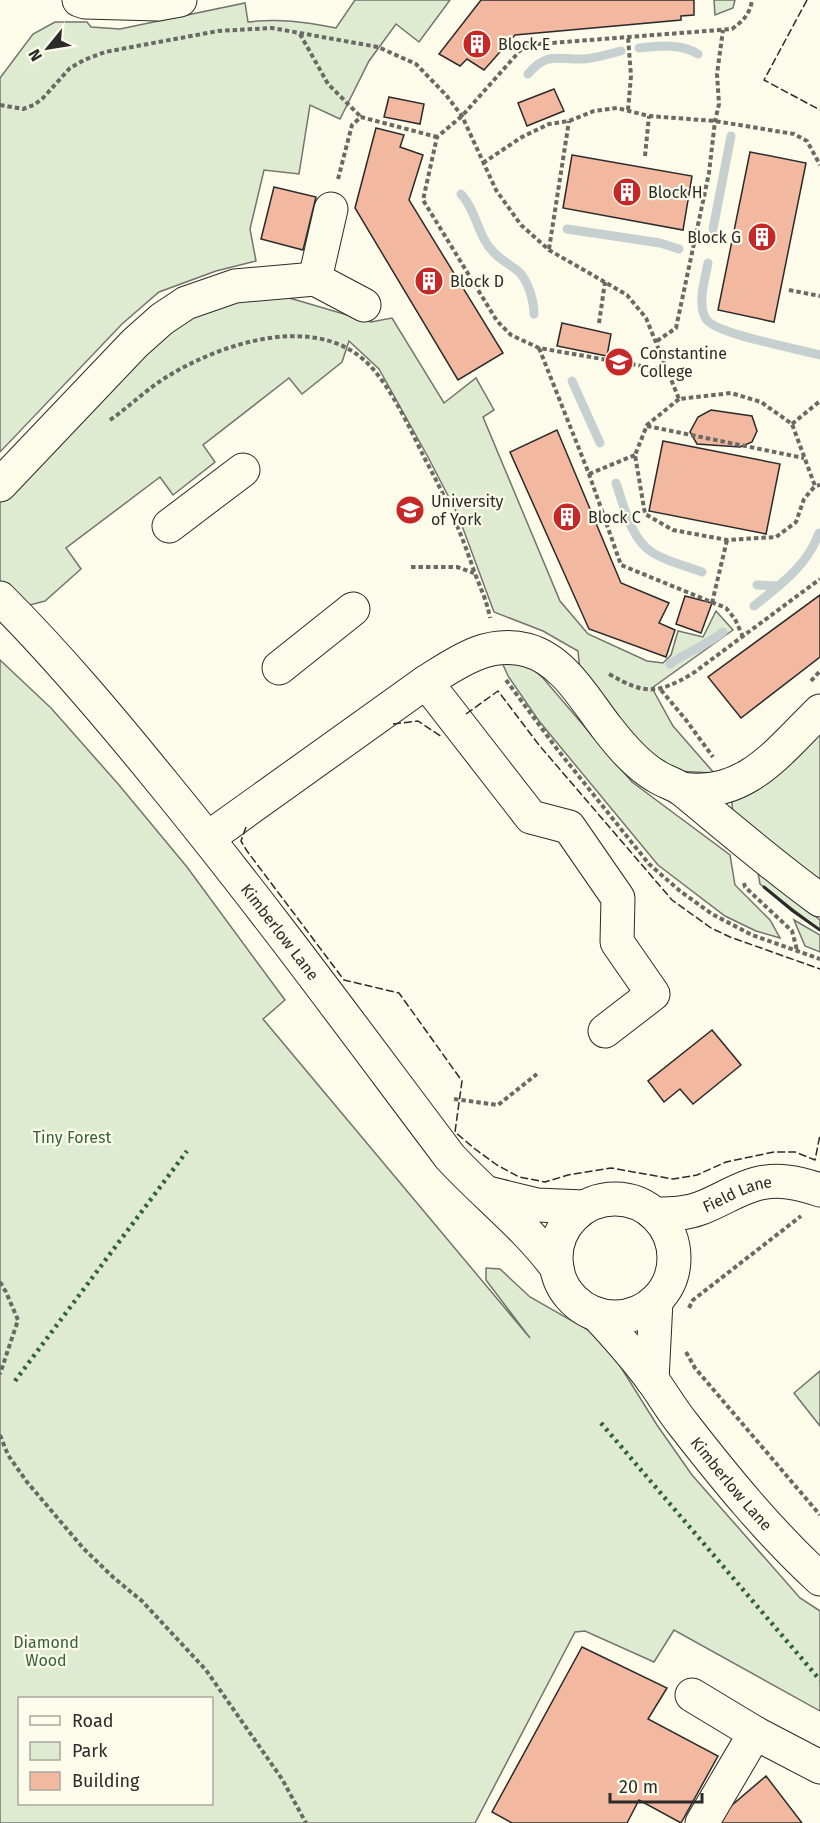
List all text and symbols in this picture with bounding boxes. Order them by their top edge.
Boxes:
north arrow [18,18,78,78]
building icon: Block E [461,28,493,60]
place label: Block E [498,35,550,54]
text: N [25,46,46,65]
building icon: Block H [611,176,643,208]
place label: Block H [648,183,703,202]
building icon: Block G [746,221,778,253]
place label: Block G [687,228,741,247]
building icon: Block D [413,265,445,297]
place label: Block D [450,272,504,291]
place label: Constantine College [640,344,727,381]
school or university icon: Constantine College [603,346,635,378]
place label: University of York [431,492,504,529]
school or university icon: University of York [394,494,426,526]
building icon: Block C [551,501,583,533]
place label: Block C [588,508,641,527]
street label: Kimberlow Lane [237,880,323,984]
park label: Tiny Forest [33,1128,111,1147]
street label: Field Lane [700,1172,773,1216]
street label: Kimberlow Lane [687,1433,776,1535]
park label: Diamond Wood [13,1633,79,1670]
legend [18,1697,213,1805]
text: Road [72,1710,114,1732]
text: Park [72,1740,108,1762]
scale bar [610,1766,702,1804]
text: Building [72,1770,140,1792]
text: 20 m [619,1776,658,1798]

